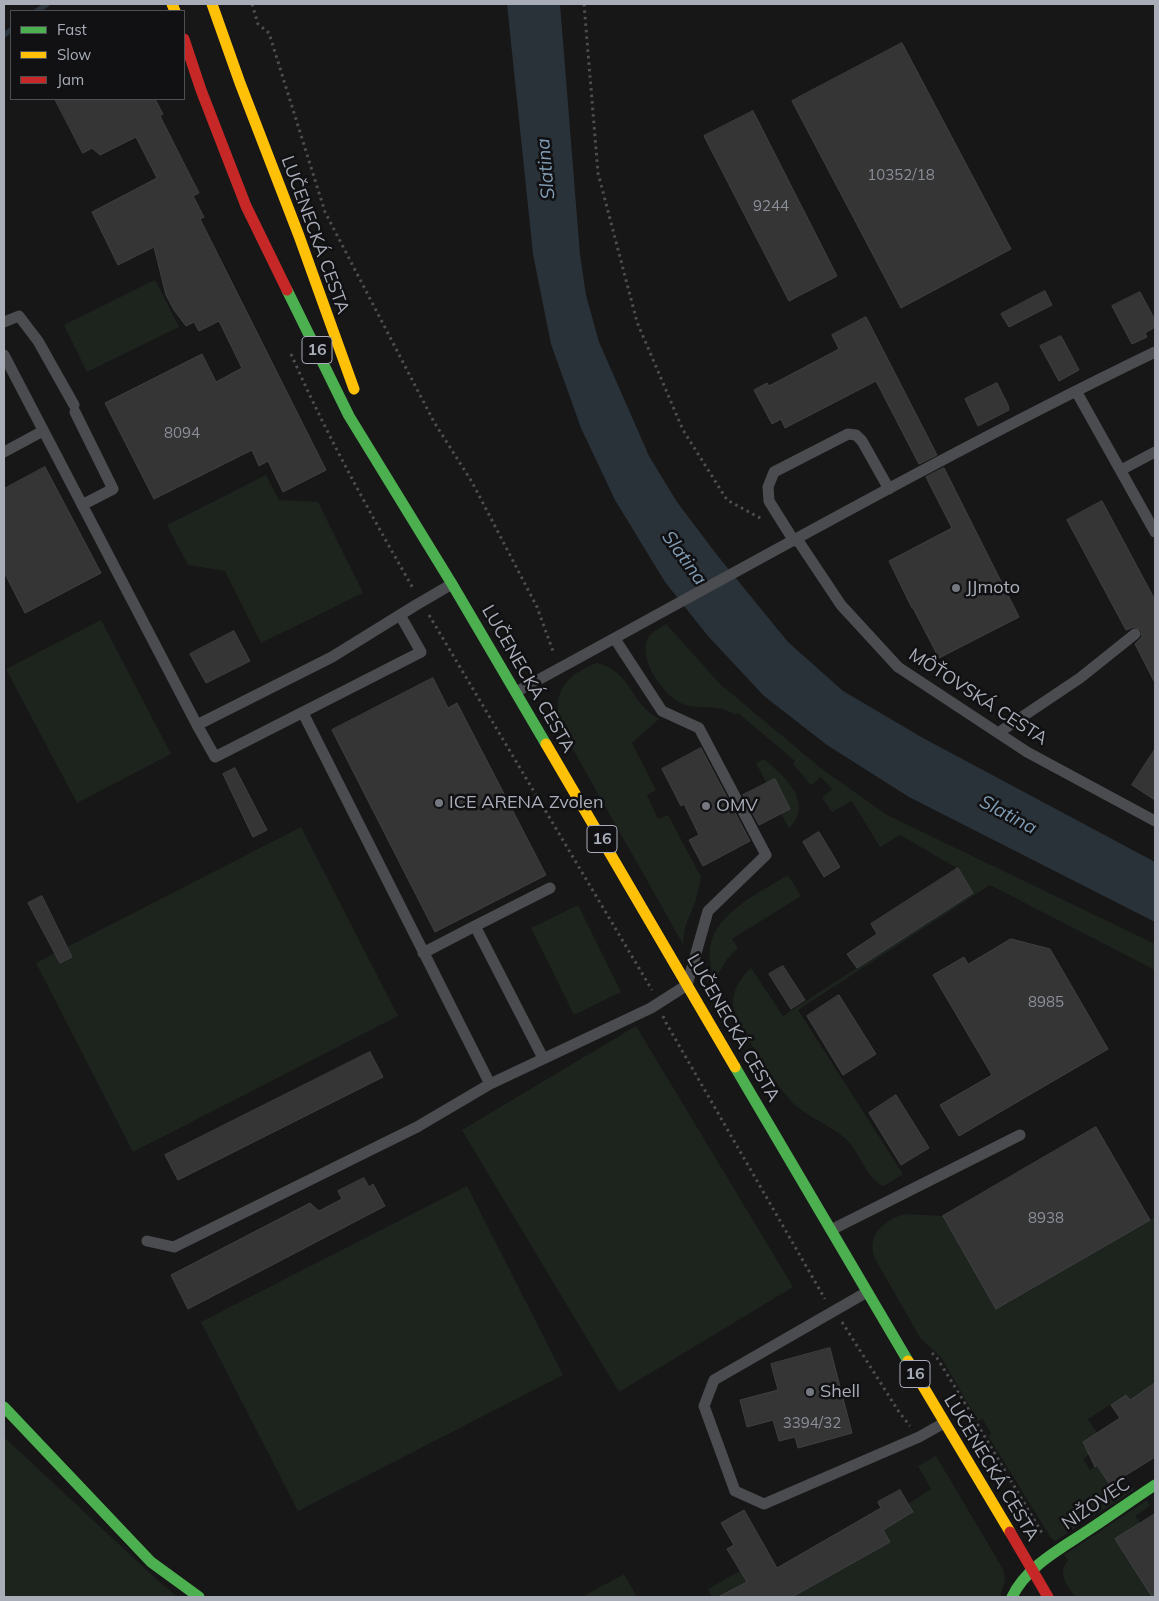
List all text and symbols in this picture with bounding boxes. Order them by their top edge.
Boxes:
legend [10,10,185,100]
text: Fast [57,20,87,39]
text: Slow [57,45,91,64]
text: Jam [57,70,84,89]
water label: Slatina [532,137,560,201]
street label: LUČENECKÁ CESTA [276,153,354,317]
house number: 10352/18 [867,166,935,184]
house number: 9244 [753,197,789,215]
road number: 16 [302,336,332,364]
house number: 8094 [164,424,200,442]
water label: Slatina [657,526,711,590]
place label: JJmoto [966,577,1020,599]
marker: JJmoto [950,582,962,594]
street label: LUČENECKÁ CESTA [477,601,579,757]
street label: MÔŤOVSKÁ CESTA [905,644,1051,750]
water label: Slatina [976,791,1040,839]
place label: ICE ARENA Zvolen [449,792,603,814]
place label: OMV [716,795,758,817]
marker: ICE ARENA Zvolen [433,797,445,809]
marker: OMV [700,800,712,812]
road number: 16 [587,826,617,852]
street label: LUČENECKÁ CESTA [682,950,784,1106]
house number: 8985 [1028,993,1064,1011]
house number: 8938 [1028,1209,1064,1227]
road number: 16 [900,1360,930,1388]
place label: Shell [820,1381,860,1403]
marker: Shell [804,1386,816,1398]
street label: LUČENECKÁ CESTA [939,1391,1043,1545]
house number: 3394/32 [783,1414,841,1432]
street label: NIŽOVEC [1058,1473,1134,1535]

